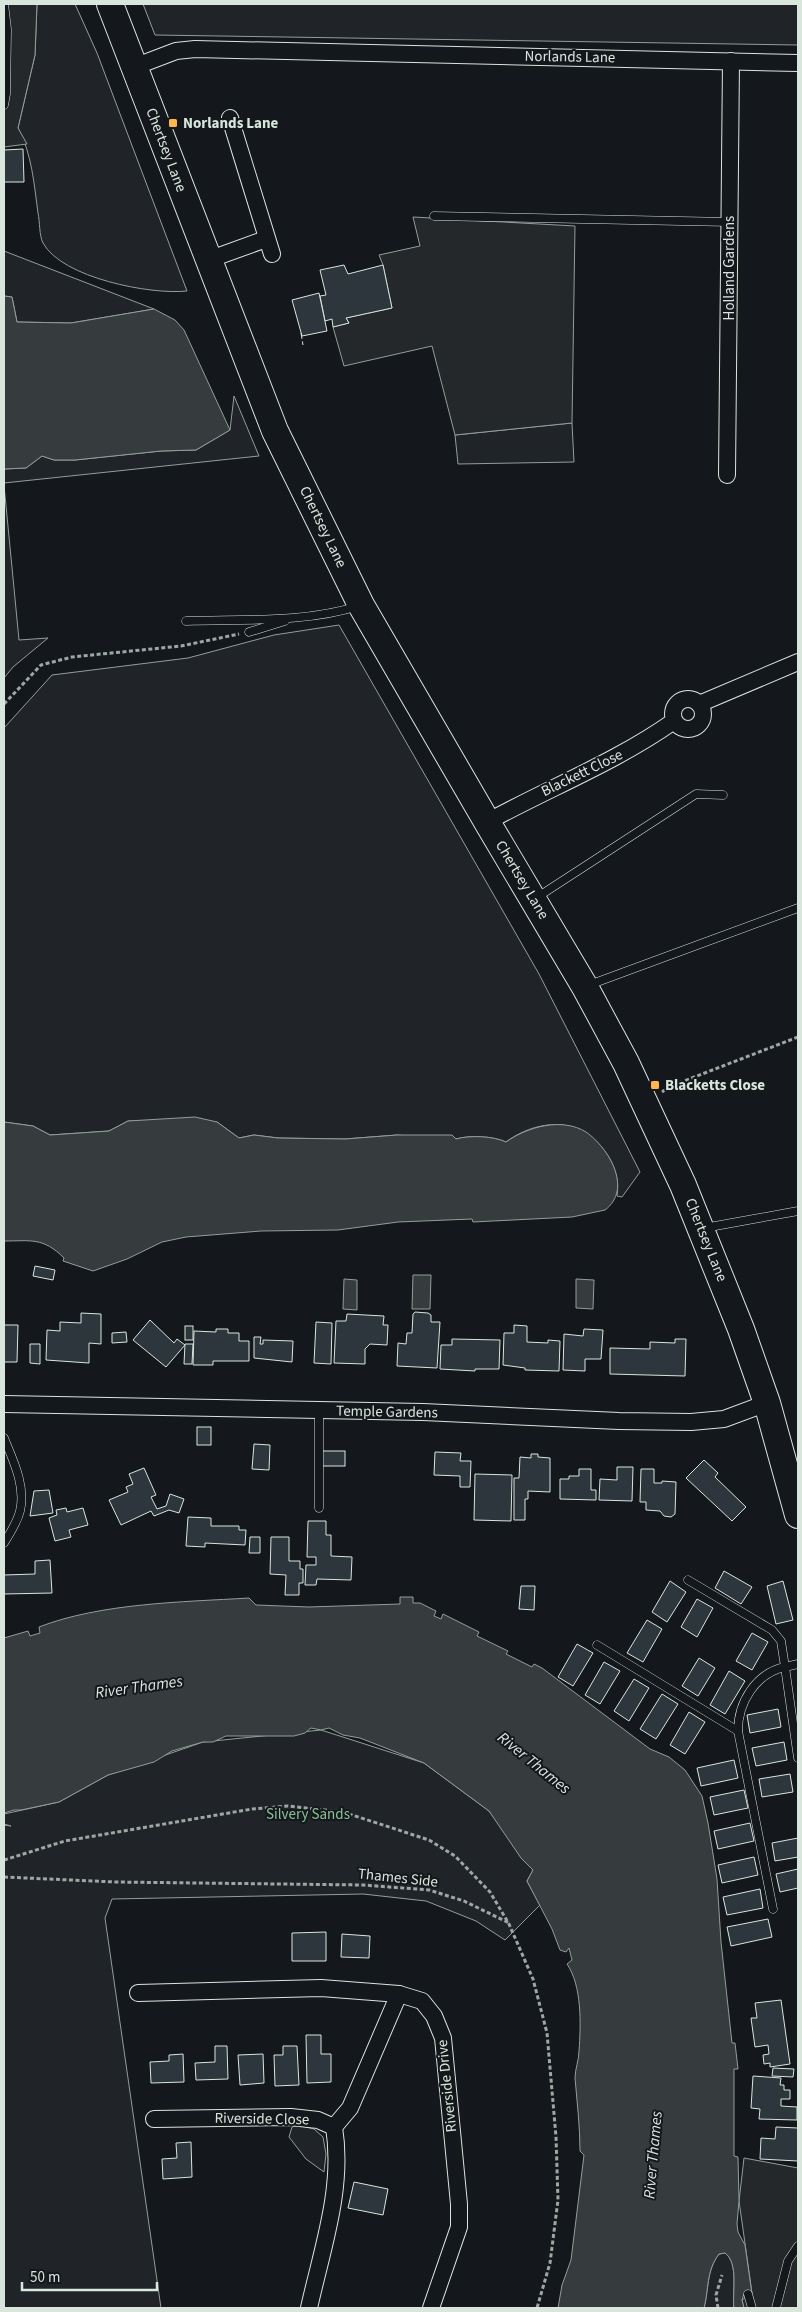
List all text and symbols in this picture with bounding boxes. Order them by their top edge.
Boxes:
street label: Norlands Lane [524,46,616,68]
street label: Chertsey Lane [140,105,192,195]
place label: Norlands Lane [183,113,279,134]
marker: Norlands Lane [167,117,179,129]
street label: Holland Gardens [719,216,740,320]
street label: Chertsey Lane [294,483,352,571]
street label: Blackett Close [538,744,626,802]
street label: Chertsey Lane [490,837,554,923]
place label: Blacketts Close [665,1075,765,1096]
marker: Blacketts Close [649,1079,661,1091]
street label: Chertsey Lane [680,1195,732,1285]
street label: Temple Gardens [336,1401,438,1423]
water label: River Thames [94,1670,185,1704]
water label: River Thames [493,1727,576,1800]
park label: Silvery Sands [266,1804,350,1825]
street label: Thames Side [357,1863,439,1893]
street label: Riverside Drive [432,2039,462,2133]
street label: Riverside Close [214,2108,310,2130]
water label: River Thames [638,2110,668,2200]
scale bar [22,2260,158,2292]
text: 50 m [30,2267,60,2288]

